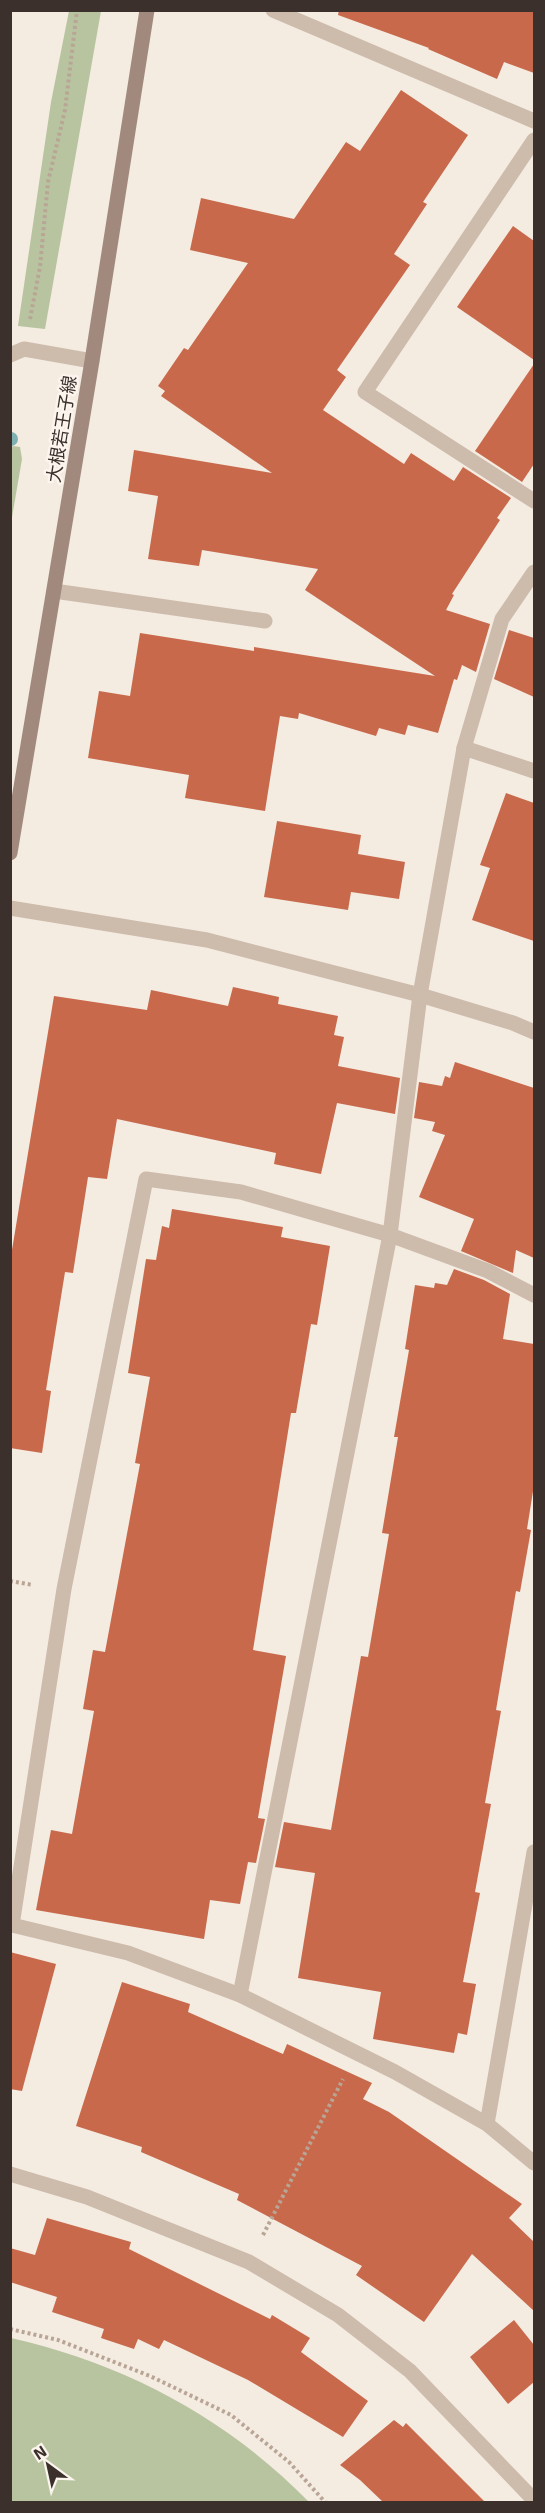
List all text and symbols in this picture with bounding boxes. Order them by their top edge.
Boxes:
street label: 大根若王子線 [42,374,80,484]
north arrow [18,2435,78,2495]
text: N [30,2441,50,2463]

